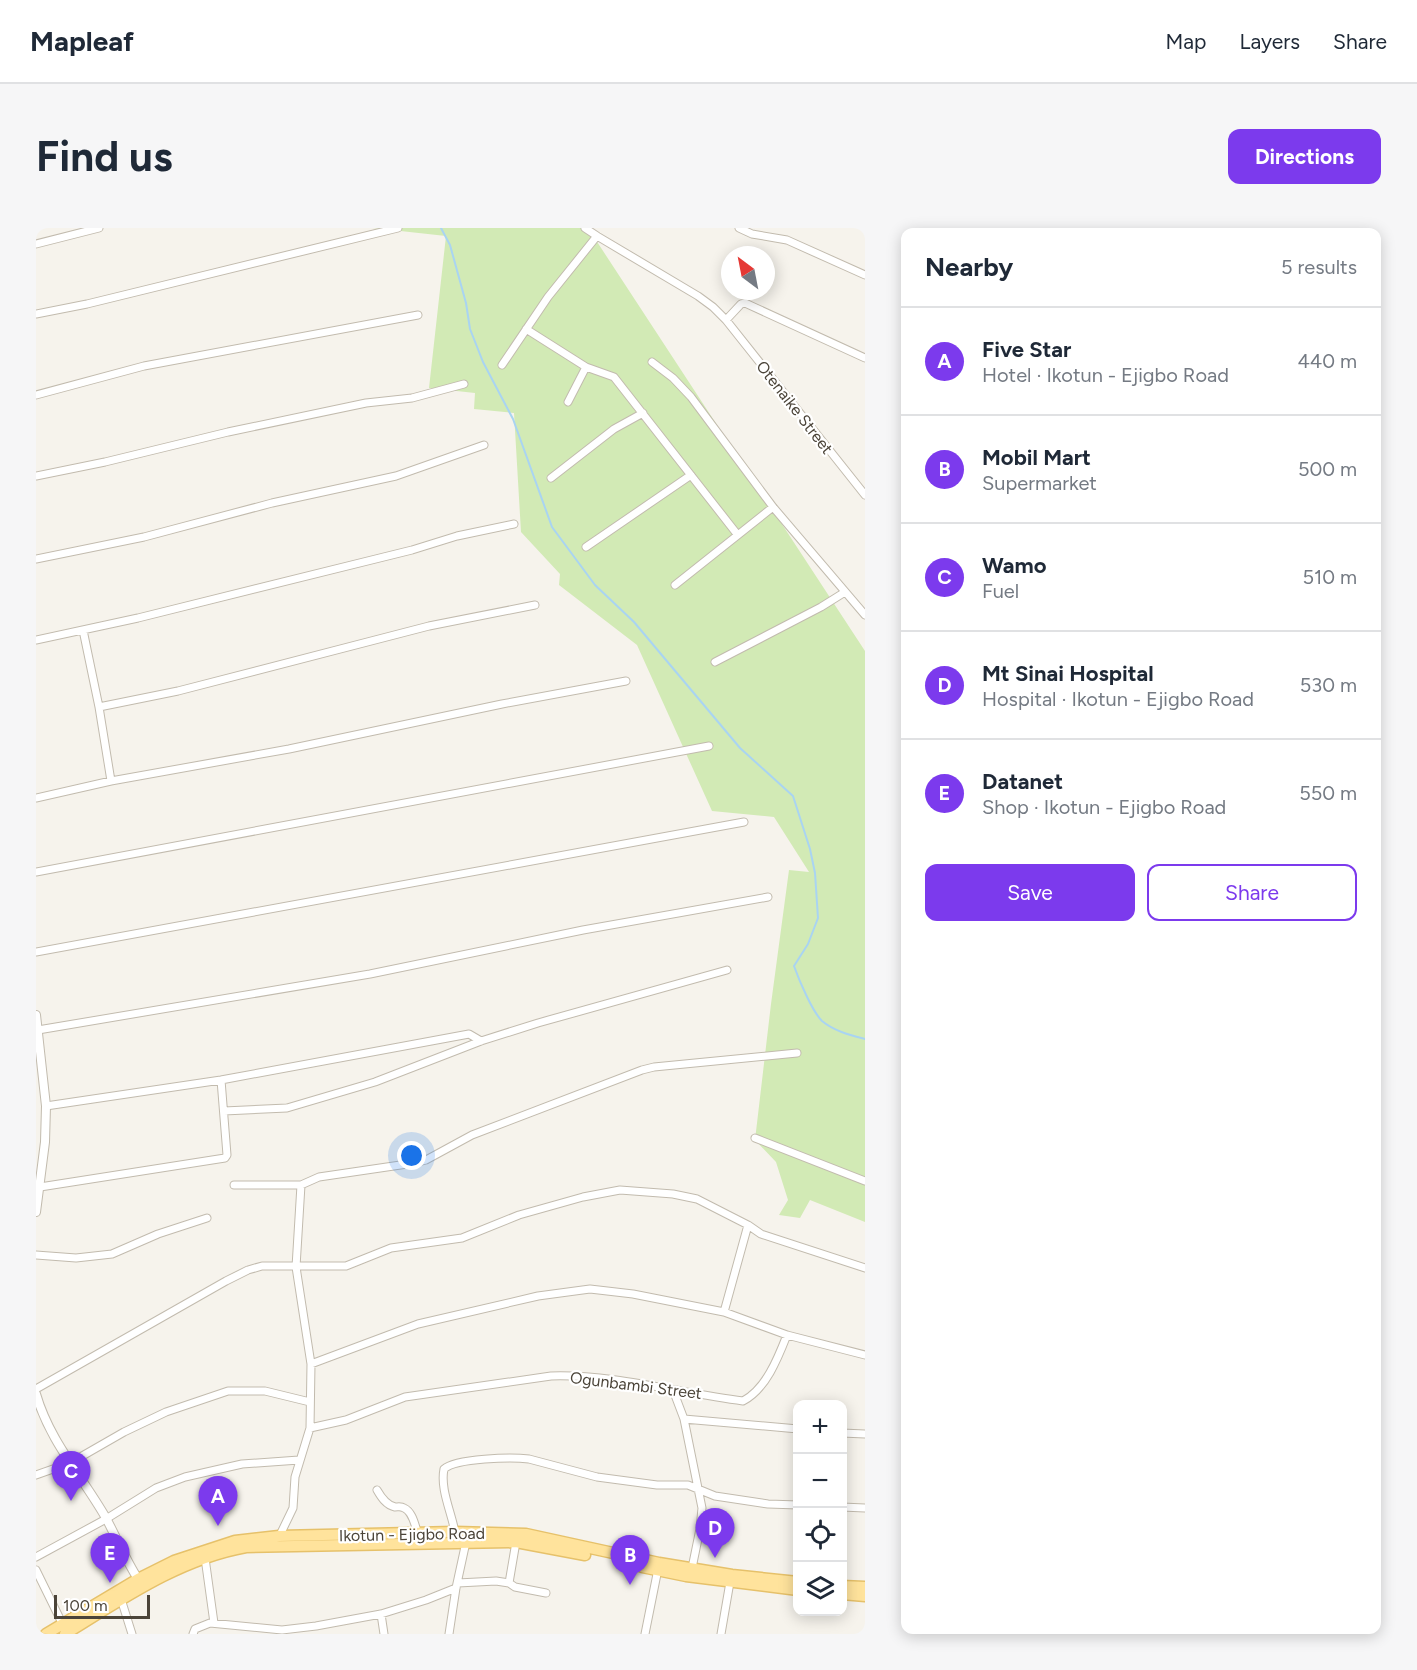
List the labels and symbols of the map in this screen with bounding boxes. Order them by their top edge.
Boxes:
north arrow [721,246,775,300]
street label: Otenaike Street [752,357,837,458]
your location [397,1141,426,1170]
street label: Ogunbambi Street [569,1368,703,1403]
pin: C [51,1452,90,1501]
pin: A [198,1476,237,1526]
pin: D [696,1508,734,1558]
street label: Ikotun - Ejigbo Road [339,1524,485,1545]
pin: E [90,1534,130,1583]
pin: B [610,1536,650,1585]
scale bar [54,1592,150,1620]

